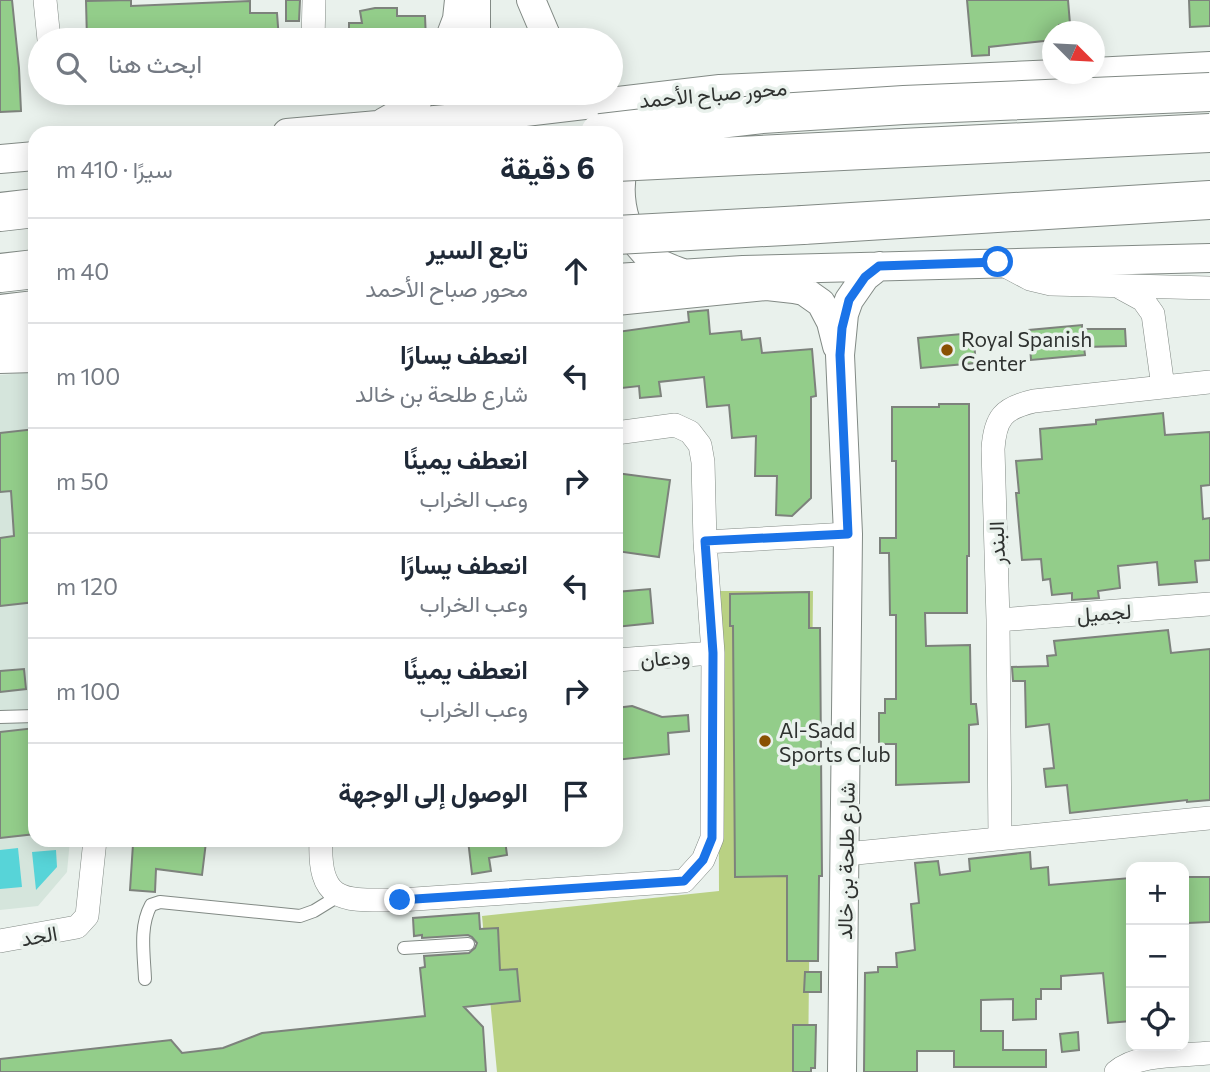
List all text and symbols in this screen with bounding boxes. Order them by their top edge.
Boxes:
north arrow [1042,21,1105,84]
search box [28,28,623,105]
text: ابحث هنا [108,47,202,78]
icon: search [52,48,90,86]
street label: محور صباح الأحمد [638,74,788,115]
text: 6 دقيقة [500,148,595,185]
text: سيرًا · 410 m [56,155,173,183]
text: تابع السير [426,233,528,264]
route start [982,246,1013,277]
icon: ahead [557,252,595,290]
text: 40 m [56,257,109,285]
text: محور صباح الأحمد [365,274,528,302]
place label: Royal Spanish Center [961,326,1092,375]
text: انعطف يسارًا [400,338,528,369]
marker: Royal Spanish Center [939,342,955,358]
icon: left [557,357,595,395]
text: 100 m [56,362,120,390]
text: شارع طلحة بن خالد [355,379,528,407]
text: انعطف يمينًا [403,443,528,474]
icon: right [557,462,595,500]
text: 50 m [56,467,109,495]
text: وعب الخراب [420,484,528,512]
street label: البندر [983,521,1011,566]
text: انعطف يسارًا [400,548,528,579]
icon: left [557,567,595,605]
text: 120 m [56,572,118,600]
text: وعب الخراب [420,589,528,617]
street label: لجميل [1076,598,1132,627]
street label: ودعان [639,643,691,673]
text: انعطف يمينًا [403,653,528,684]
icon: right [557,672,595,710]
text: 100 m [56,677,120,705]
text: وعب الخراب [420,694,528,722]
place label: Al-Sadd Sports Club [779,717,891,766]
marker: Al-Sadd Sports Club [757,733,773,749]
text: الوصول إلى الوجهة [338,776,528,807]
icon: arrive [557,777,595,815]
street label: شارع طلحة بن خالد [831,782,862,940]
map controls [1126,862,1189,1051]
button: + [1126,862,1189,925]
route end [384,884,415,915]
street label: الحد [19,920,59,950]
button: − [1126,925,1189,988]
button: locate [1126,988,1189,1051]

